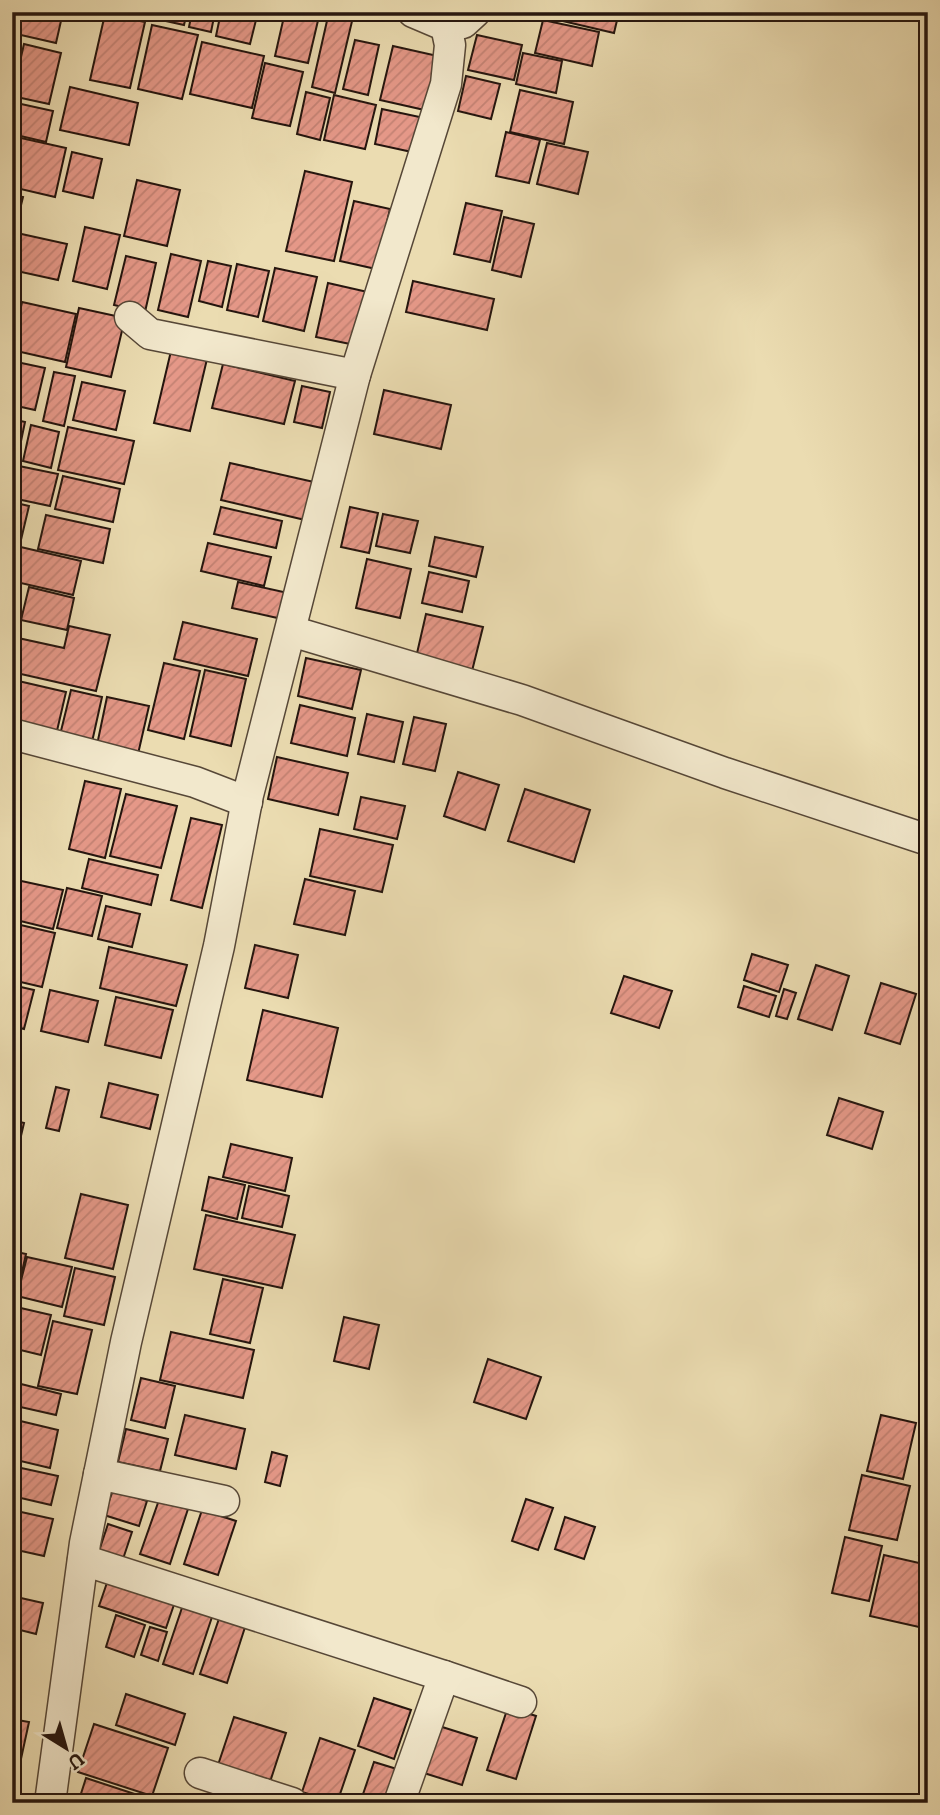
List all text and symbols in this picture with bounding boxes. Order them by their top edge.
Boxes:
north arrow [32,1714,102,1784]
text: U [62,1747,88,1774]

